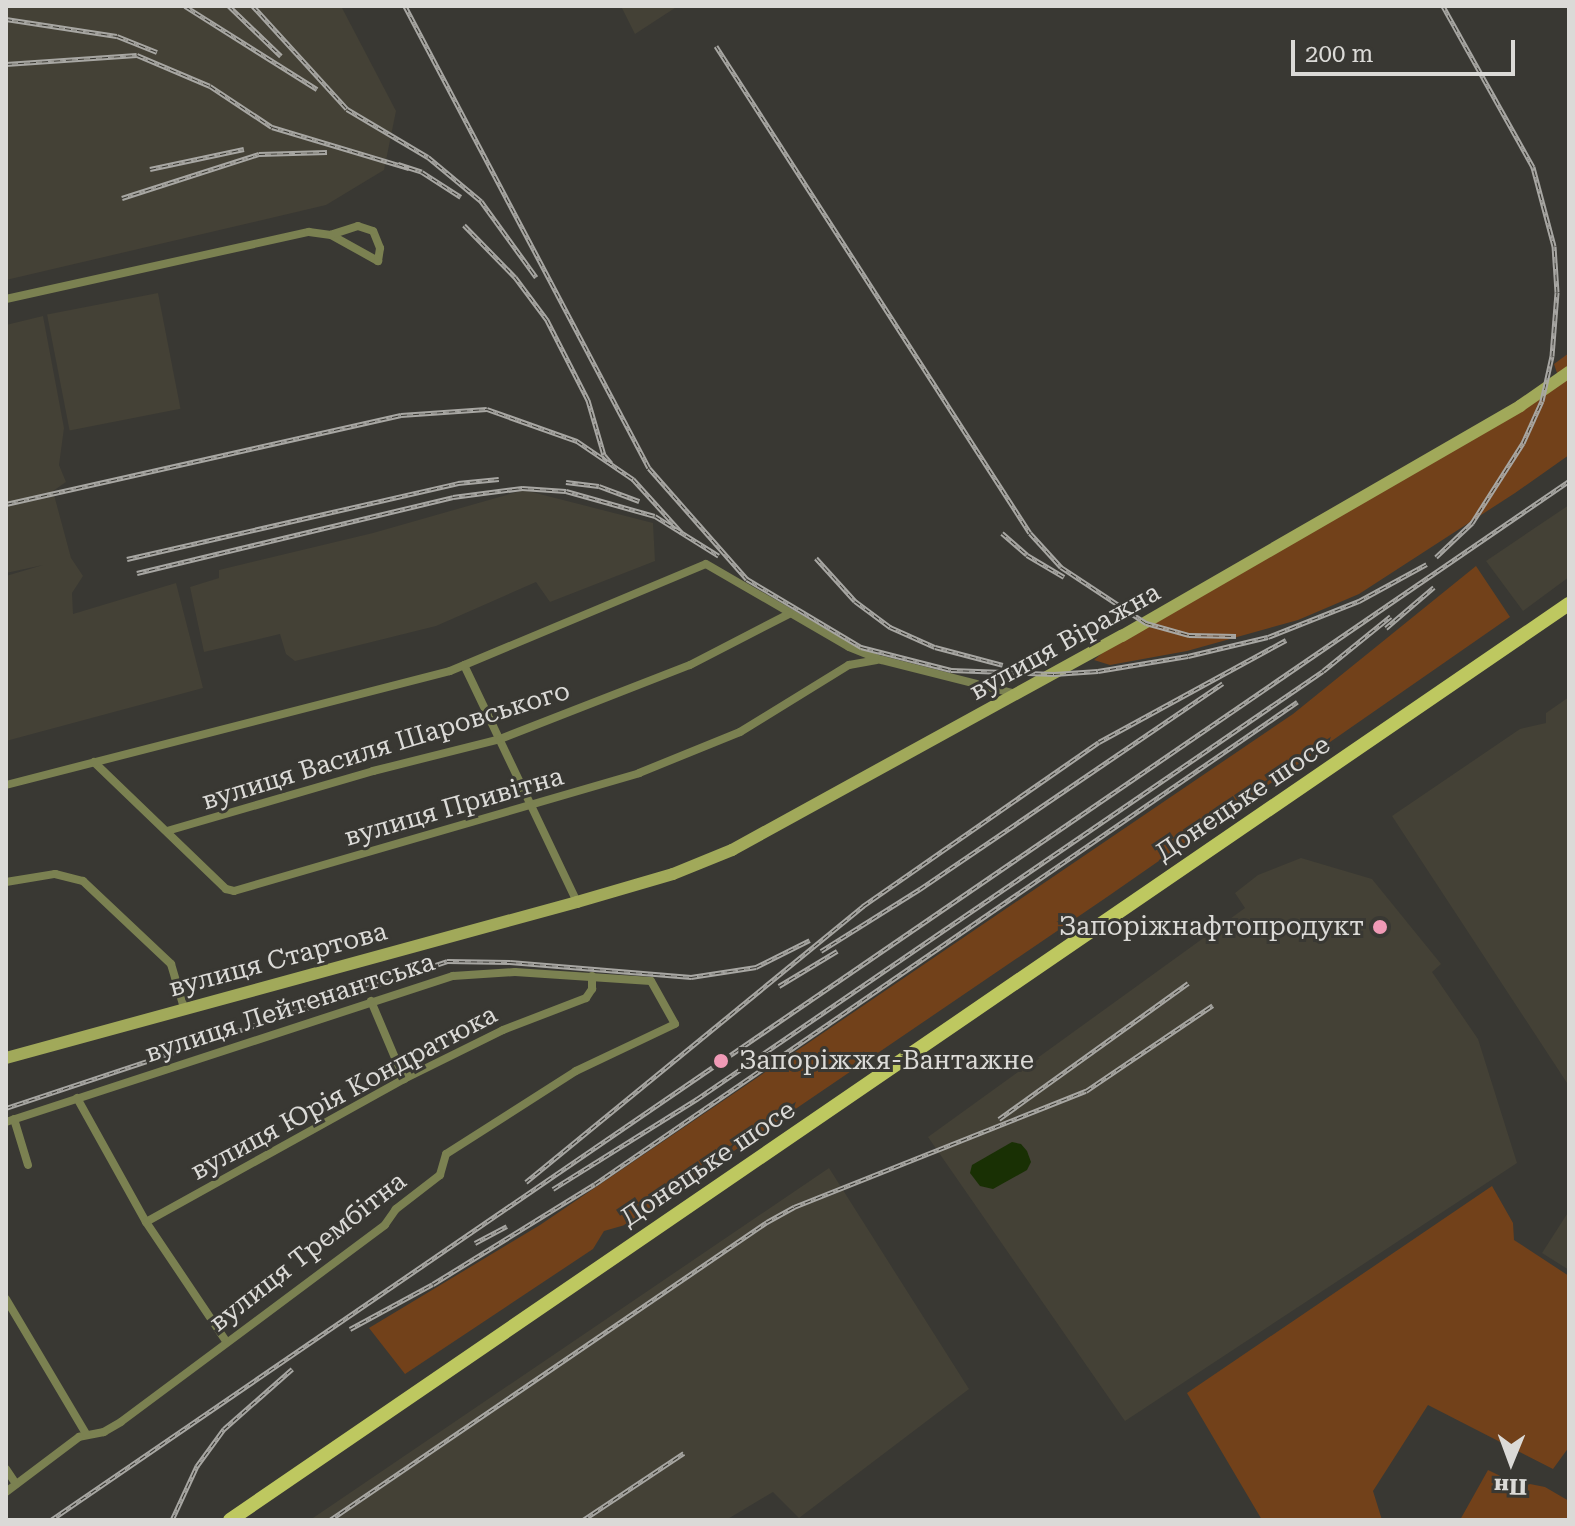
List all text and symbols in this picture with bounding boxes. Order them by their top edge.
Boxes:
scale bar [1295,24,1519,74]
text: 200 m [1305,40,1373,68]
street label: вулиця Віражна [964,577,1166,707]
street label: вулиця Василя Шаровського [198,675,574,817]
street label: Донецьке шосе [1150,729,1336,869]
street label: вулиця Привітна [341,761,567,853]
place label: Запоріжнафтопродукт [1059,911,1364,943]
street label: вулиця Стартова [166,916,390,1004]
marker: Запоріжнафтопродукт [1371,918,1389,936]
street label: вулиця Лейтенантська [141,946,439,1070]
street label: вулиця Юрія Кондратюка [186,999,502,1187]
place label: Запоріжжя-Вантажне [739,1045,1034,1077]
marker: Запоріжжя-Вантажне [710,1050,732,1072]
street label: Донецьке шосе [615,1094,801,1234]
street label: вулиця Трембітна [204,1166,412,1338]
north arrow [1471,1422,1551,1502]
text: Пн [1494,1474,1527,1499]

